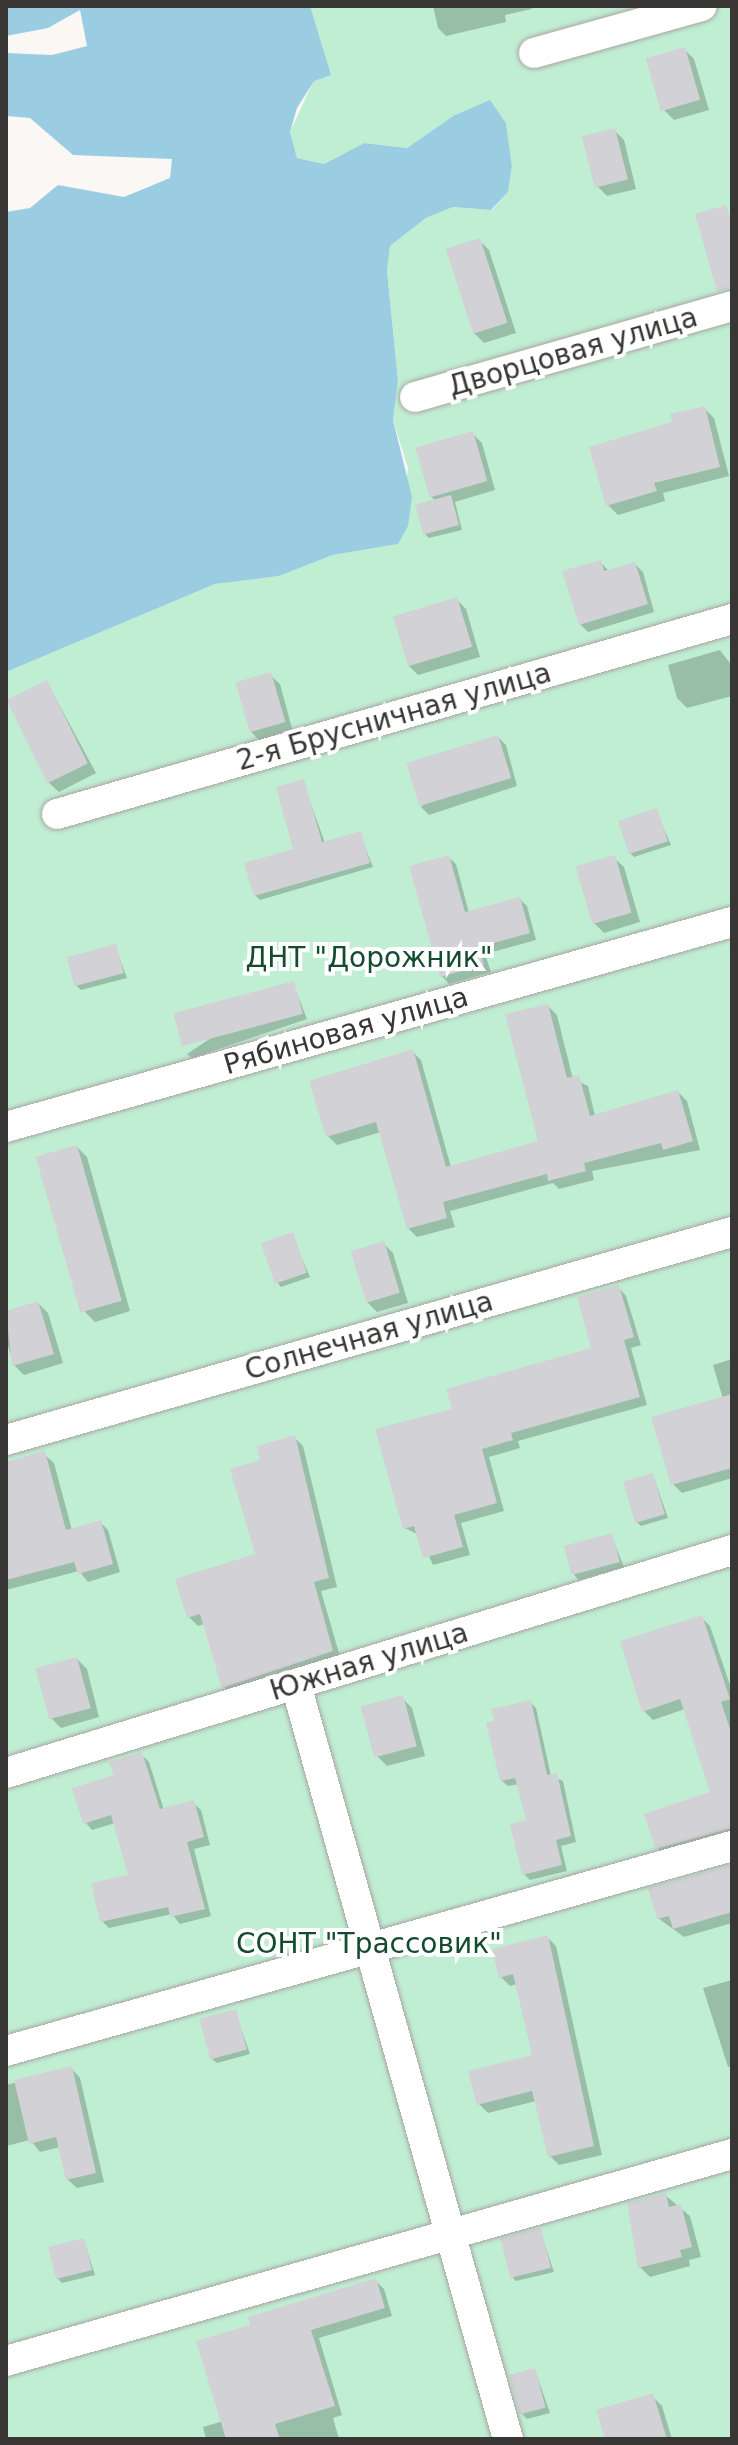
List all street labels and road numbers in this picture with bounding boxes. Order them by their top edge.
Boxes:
street label: Дворцовая улица [444,300,702,404]
street label: 2-я Брусничная улица [233,656,555,778]
street label: Рябиновая улица [220,980,472,1082]
street label: Солнечная улица [241,1284,497,1388]
street label: Южная улица [266,1616,472,1708]

